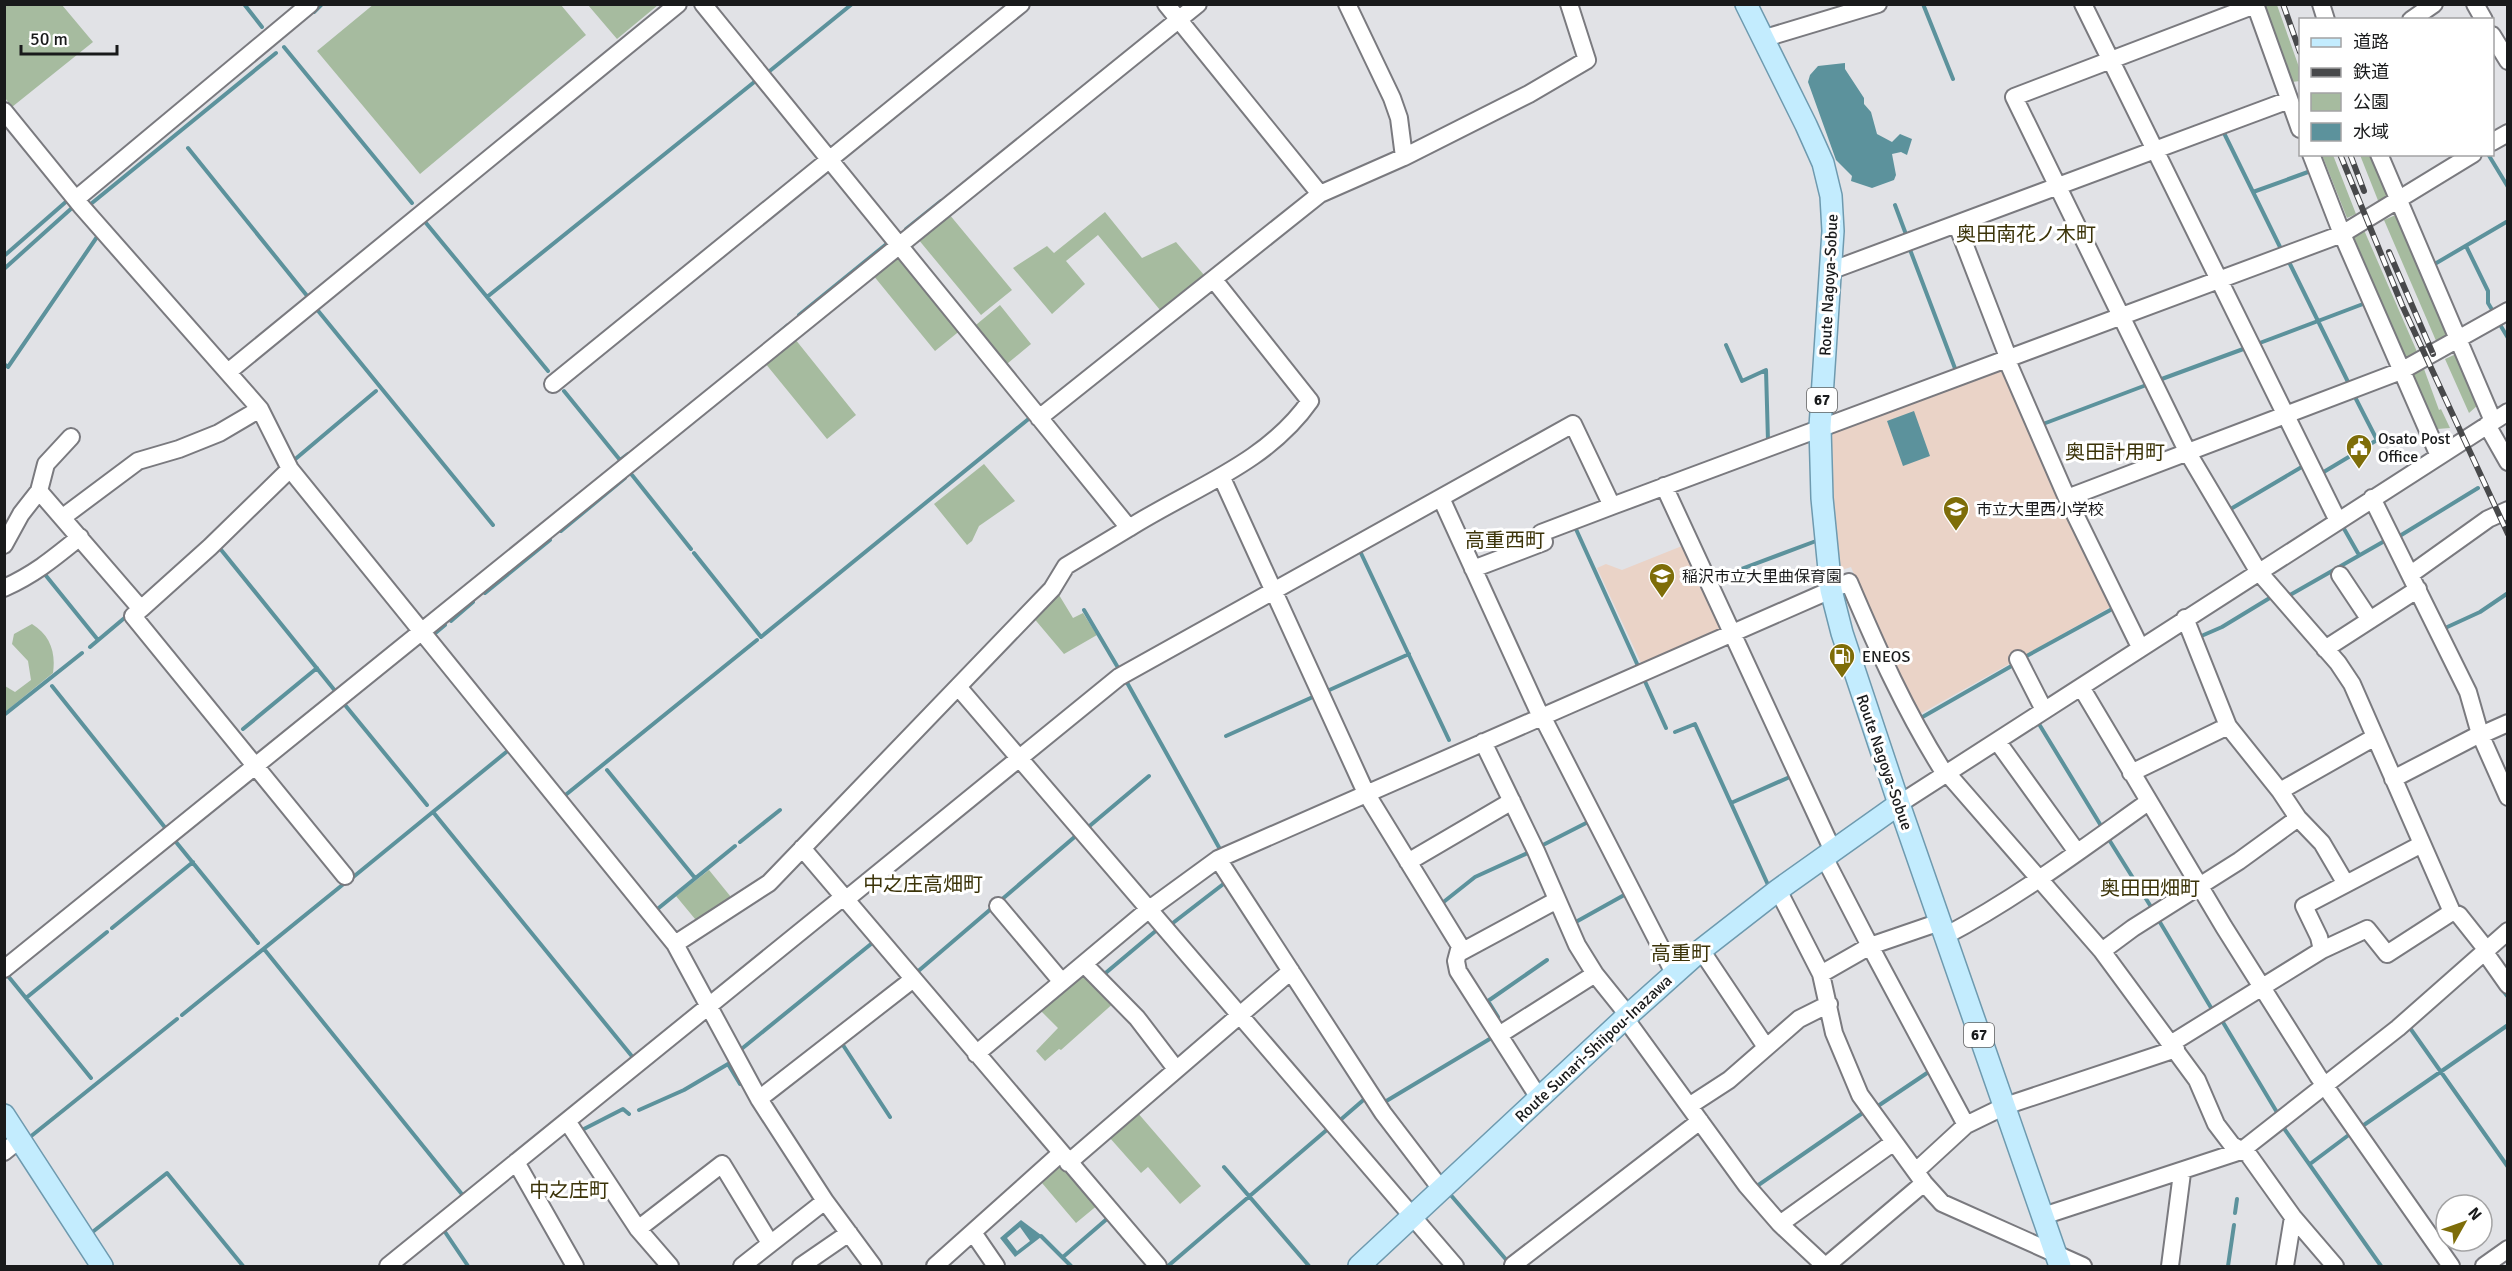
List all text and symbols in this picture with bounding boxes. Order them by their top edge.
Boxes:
scale bar [21,18,117,56]
legend [2299,18,2494,156]
text: 50 m [30,28,68,50]
text: 道路 [2353,31,2389,53]
text: 鉄道 [2353,61,2389,83]
text: 公園 [2353,91,2389,113]
text: 水域 [2353,121,2389,143]
street label: Route Nagoya-Sobue [1815,213,1843,357]
district label: 奥田南花ノ木町 [1956,222,2096,247]
road number: 67 [1807,388,1837,412]
place label: Osato Post Office [2378,429,2451,467]
public building icon: Osato Post Office [2344,432,2374,470]
district label: 奥田計用町 [2065,440,2165,465]
school or university icon: 市立大里西小学校 [1941,494,1971,532]
place label: 市立大里西小学校 [1976,500,2104,520]
district label: 高重西町 [1465,528,1545,553]
school or university icon: 稲沢市立大里曲保育園 [1647,561,1677,599]
place label: 稲沢市立大里曲保育園 [1682,567,1842,587]
fuel station icon: ENEOS [1827,641,1857,679]
place label: ENEOS [1862,647,1910,667]
street label: Route Nagoya-Sobue [1851,692,1917,833]
district label: 中之庄高畑町 [863,872,983,897]
district label: 奥田田畑町 [2100,876,2200,901]
district label: 高重町 [1651,941,1711,966]
street label: Route Sunari-Shiipou-Inazawa [1511,971,1676,1127]
road number: 67 [1964,1023,1994,1047]
district label: 中之庄町 [529,1178,609,1203]
north arrow [2434,1193,2494,1253]
text: N [2463,1203,2486,1225]

